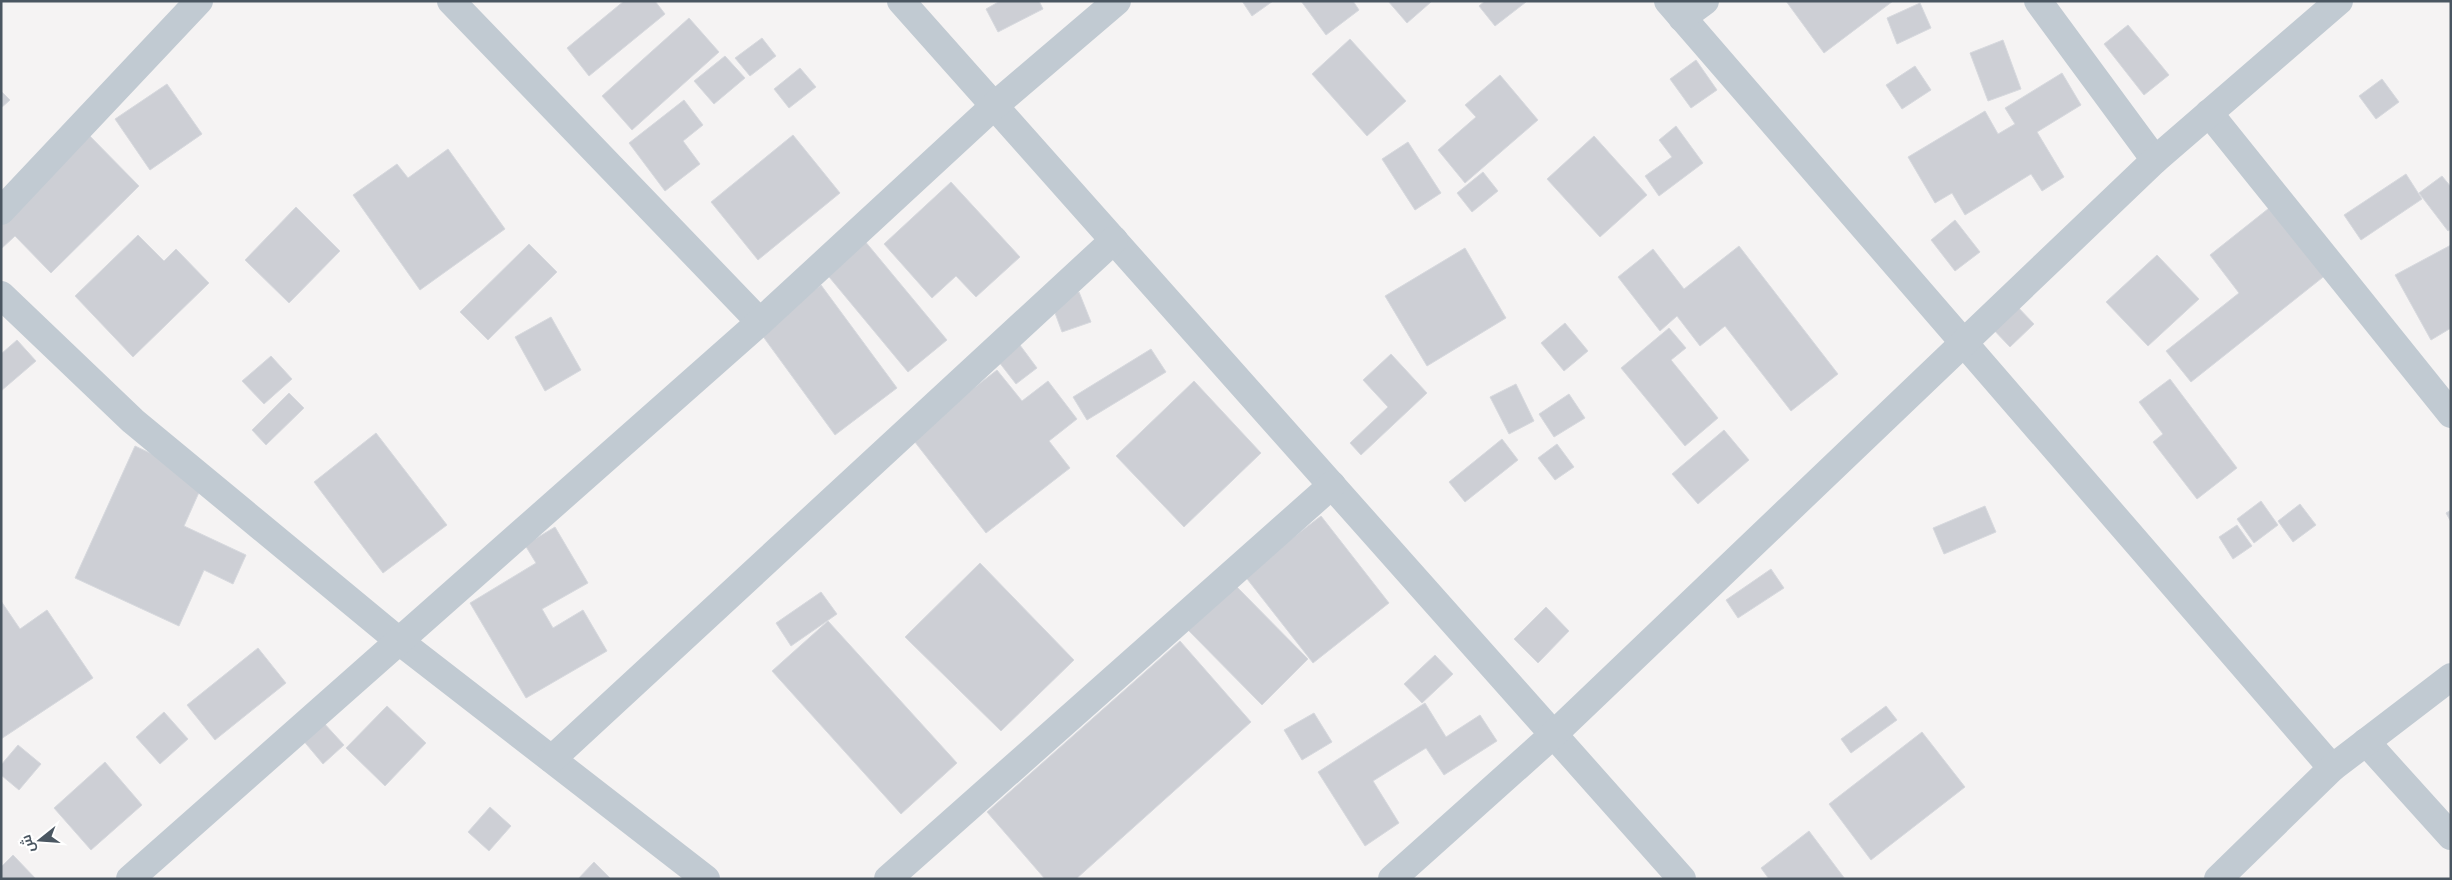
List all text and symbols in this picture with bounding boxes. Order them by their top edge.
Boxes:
north arrow [15,815,65,865]
text: ش [16,833,39,855]

